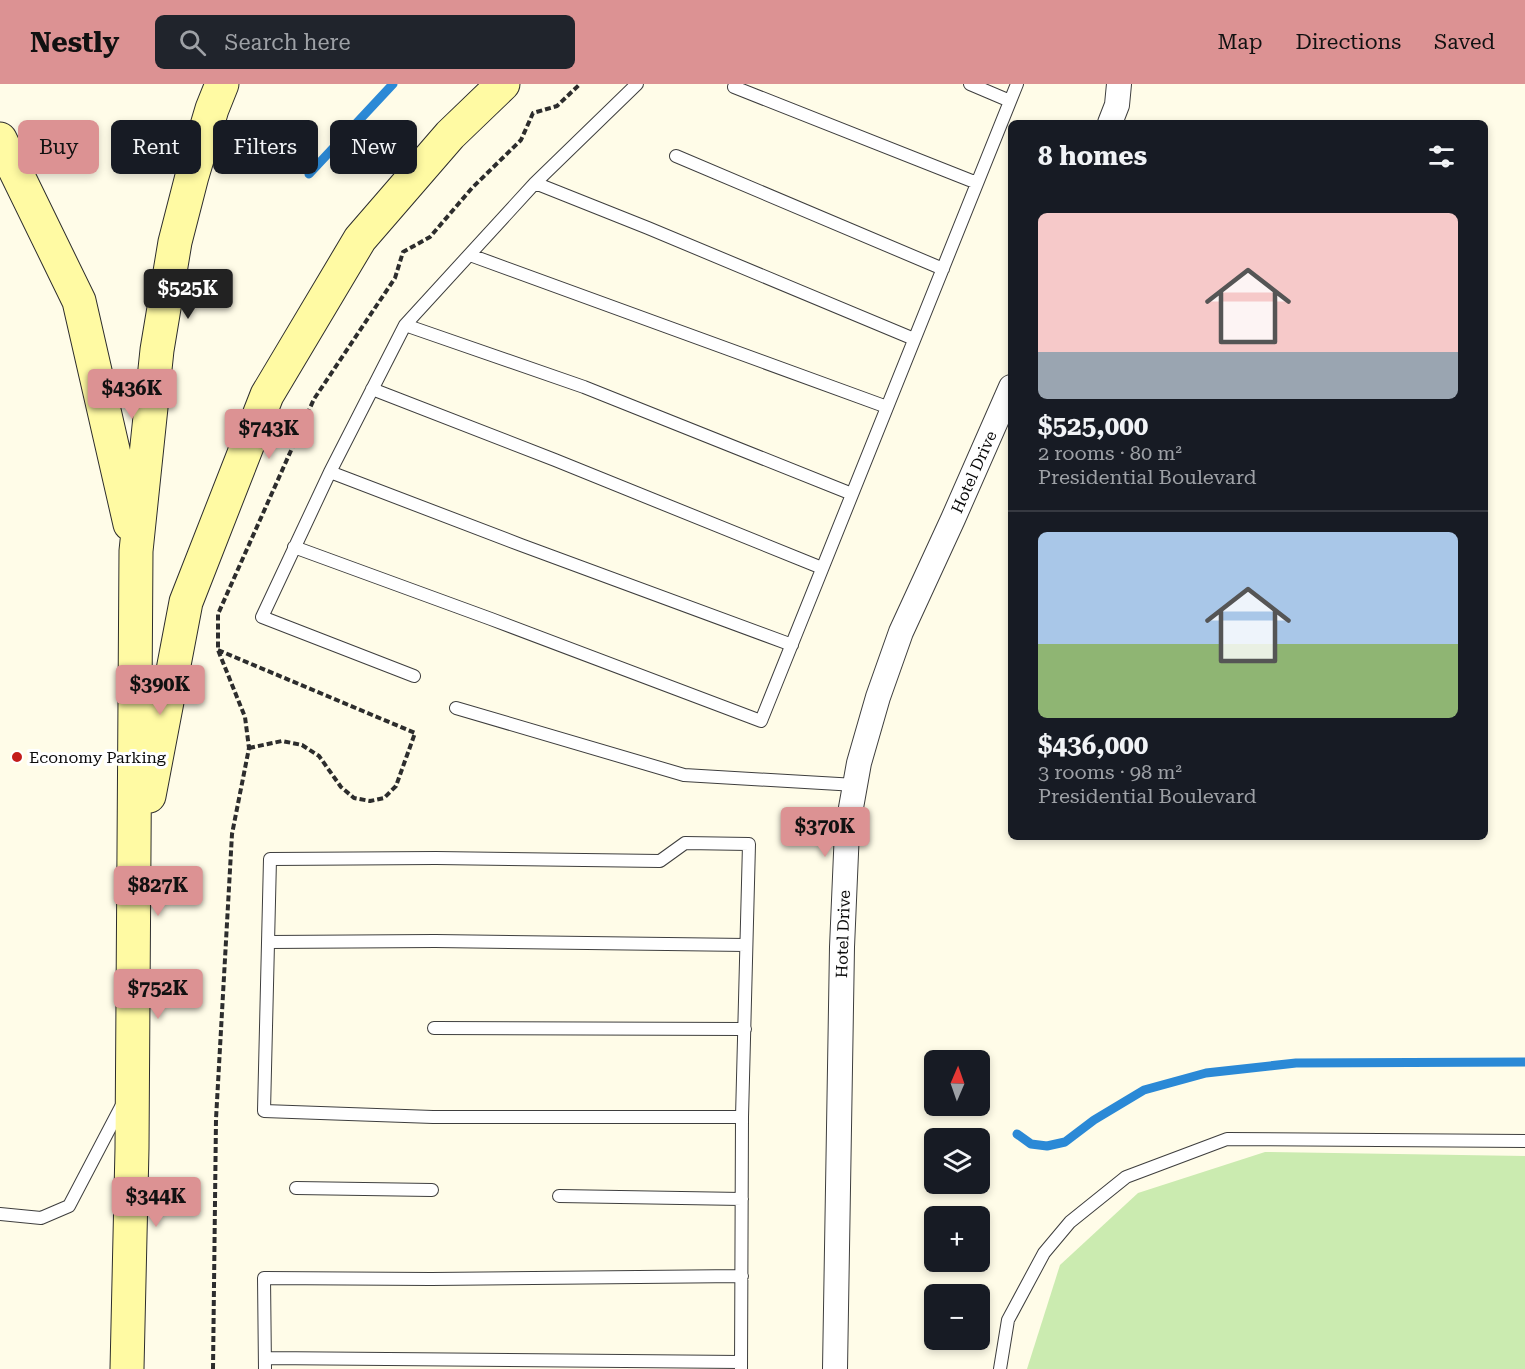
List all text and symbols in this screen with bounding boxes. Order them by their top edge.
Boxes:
search box [155,15,575,69]
text: Nestly [30,26,119,59]
icon: search [176,26,209,59]
text: Search here [224,30,351,55]
text: Map [1218,30,1262,54]
text: Directions [1295,30,1401,54]
text: Saved [1434,30,1495,54]
chip: Buy [18,120,99,174]
chip: Rent [111,120,201,174]
chip: Filters [213,120,318,174]
chip: New [330,120,417,174]
icon: filters [1425,140,1458,173]
text: 8 homes [1038,141,1147,171]
icon: home [1194,252,1302,360]
pin: $525K [146,269,230,320]
text: $525K [158,276,218,300]
pin: $436K [90,369,174,420]
text: $436K [102,376,162,400]
pin: $743K [227,409,311,460]
text: $525,000 [1038,411,1148,441]
text: $743K [239,416,299,440]
street label: Hotel Drive [947,428,1001,516]
text: 2 rooms · 80 m² [1038,441,1182,465]
text: Presidential Boulevard [1038,465,1256,489]
icon: home [1194,571,1302,679]
pin: $390K [118,665,202,716]
text: $390K [130,672,190,696]
text: $436,000 [1038,730,1148,760]
place label: Economy Parking [29,748,167,767]
marker: Economy Parking [10,750,24,764]
text: 3 rooms · 98 m² [1038,760,1182,784]
text: Presidential Boulevard [1038,784,1256,808]
pin: $370K [783,807,867,858]
text: $370K [795,814,855,838]
pin: $827K [116,866,200,917]
text: $827K [128,873,188,897]
street label: Hotel Drive [832,889,854,978]
pin: $752K [116,969,200,1020]
text: $752K [128,976,188,1000]
north arrow [924,1050,990,1116]
map controls [924,1050,990,1350]
button: layers [924,1128,990,1194]
pin: $344K [114,1177,198,1228]
text: $344K [126,1184,186,1208]
button: + [924,1206,990,1272]
button: − [924,1284,990,1350]

